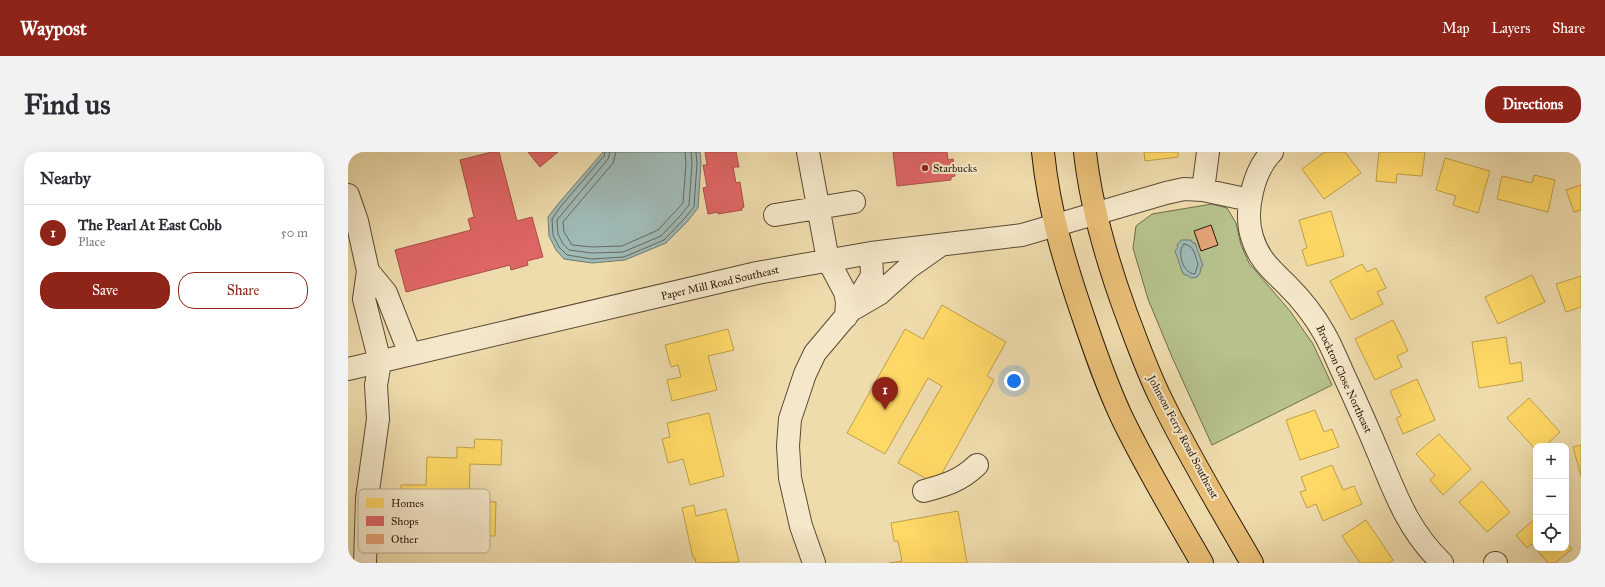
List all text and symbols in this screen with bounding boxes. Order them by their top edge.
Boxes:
text: Waypost [20,17,87,40]
text: Map [1442,20,1470,37]
text: Layers [1492,20,1530,37]
text: Share [1552,20,1585,37]
button: Directions [1485,86,1581,123]
text: Find us [24,87,110,122]
place label: Starbucks [933,162,977,175]
marker: Starbucks [920,163,930,173]
text: Nearby [40,168,91,189]
text: The Pearl At East Cobb [78,216,222,234]
text: 1 [50,225,56,241]
text: 50 m [281,225,308,241]
text: Place [78,234,105,250]
street label: Paper Mill Road Southeast [660,263,780,303]
button: Save [40,272,170,309]
button: Share [178,272,308,309]
street label: Brockton Close Northeast [1313,323,1375,435]
your location [1004,371,1024,391]
street label: Johnson Ferry Road Southeast [1144,372,1221,501]
pin: 1 [872,377,898,410]
map controls [1533,443,1569,551]
button: + [1533,443,1569,479]
button: − [1533,479,1569,515]
legend [358,489,490,553]
text: Homes [391,497,424,510]
text: Shops [391,515,419,528]
button: locate [1533,515,1569,551]
text: Other [391,533,419,546]

